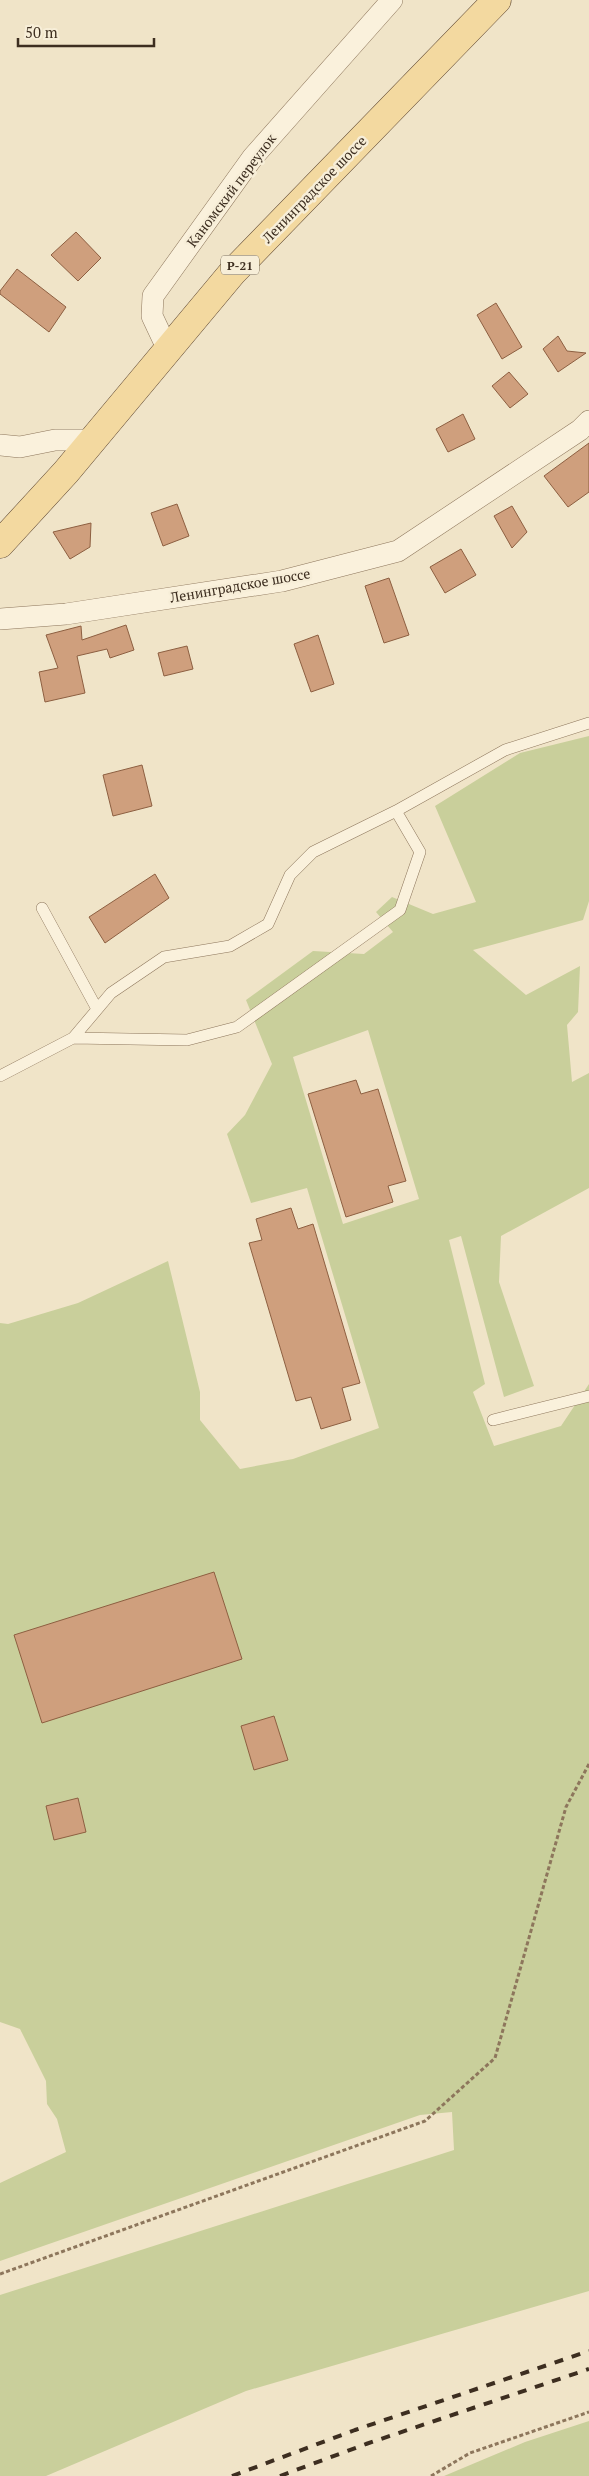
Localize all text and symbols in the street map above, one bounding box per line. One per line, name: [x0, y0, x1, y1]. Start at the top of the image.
scale bar: [18, 15, 154, 47]
text: 50 m: [25, 22, 58, 42]
street label: Каномский переулок: [182, 129, 280, 251]
street label: Ленинградское шоссе: [257, 131, 370, 247]
road number: Р-21: [221, 256, 259, 274]
street label: Ленинградское шоссе: [167, 563, 312, 607]

